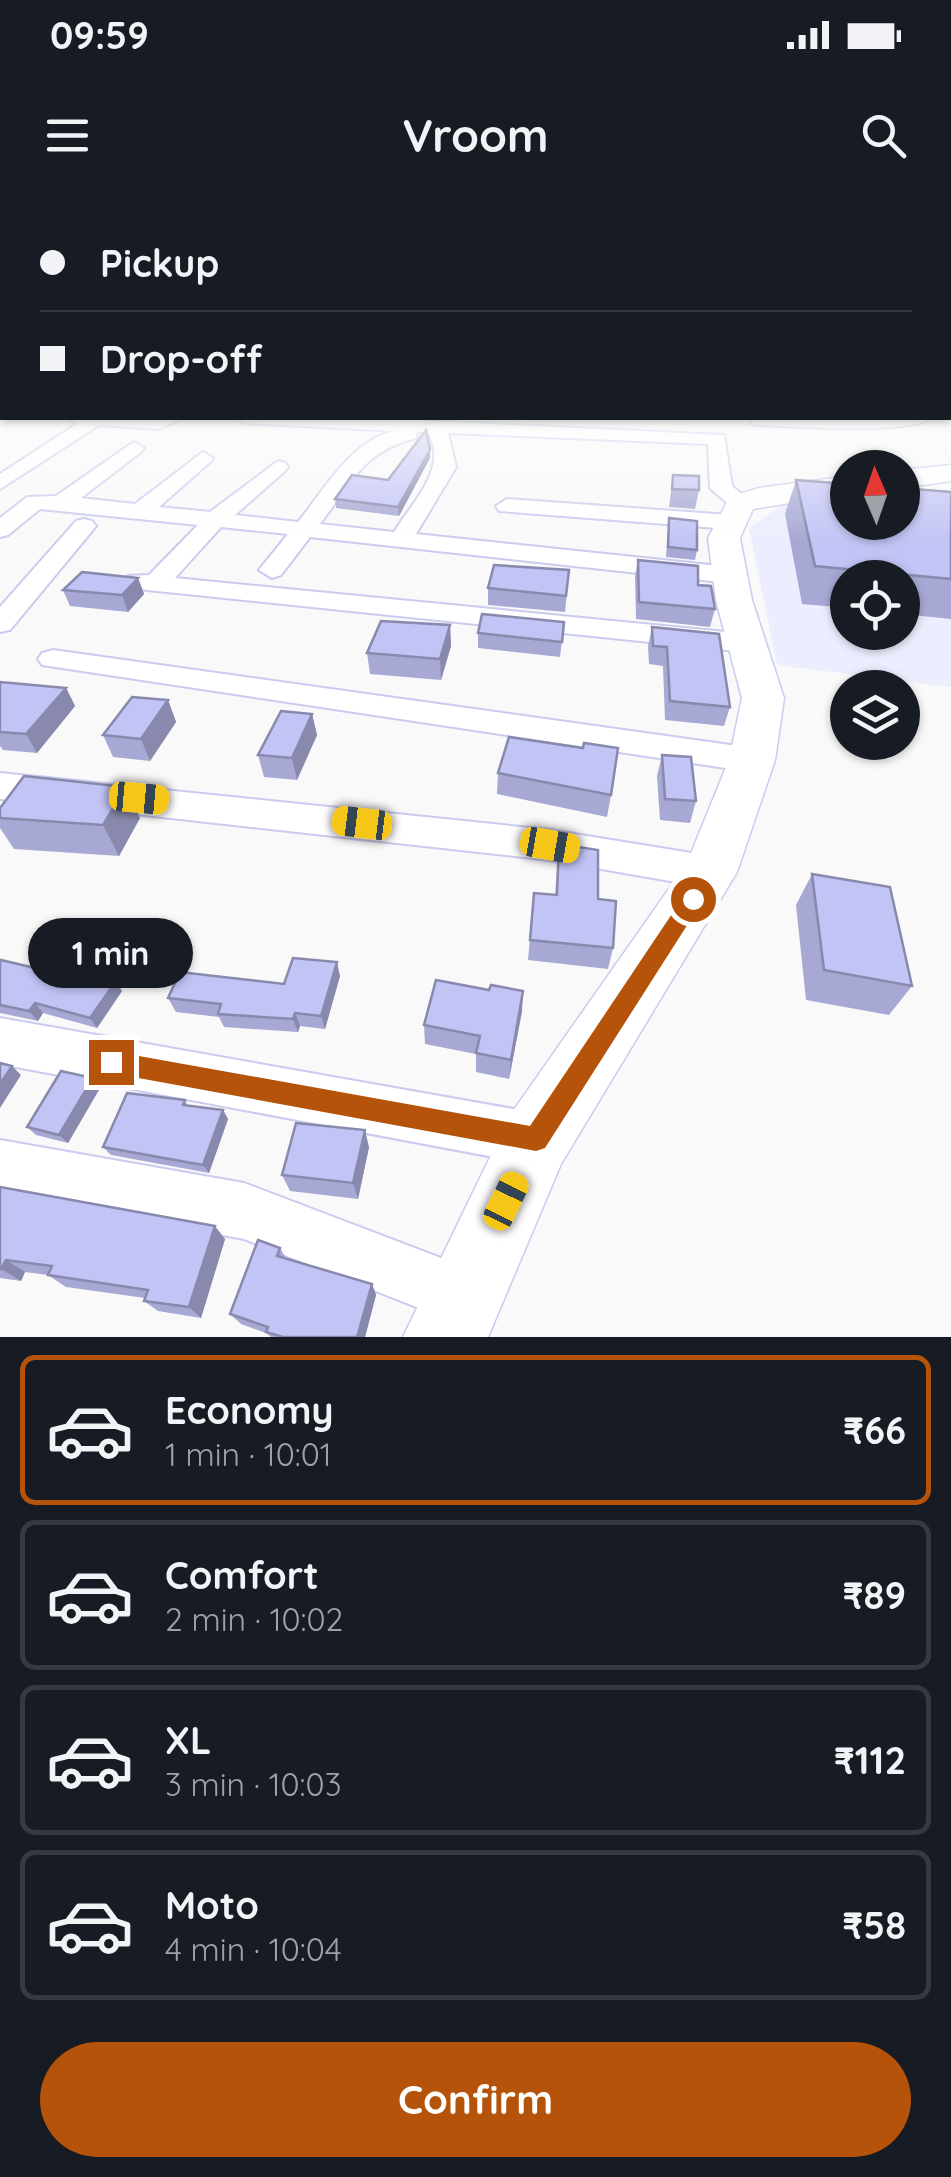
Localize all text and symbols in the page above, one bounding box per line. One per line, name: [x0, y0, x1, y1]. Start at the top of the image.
text: 09:59: [50, 11, 149, 59]
text: Vroom: [402, 107, 549, 163]
icon: menu: [40, 108, 95, 163]
icon: search: [856, 108, 911, 163]
text: Pickup: [100, 239, 219, 287]
text: Drop-off: [100, 335, 262, 383]
north arrow: [830, 450, 920, 540]
map controls: [830, 450, 920, 760]
button: locate: [830, 560, 920, 650]
button: layers: [830, 670, 920, 760]
car: [108, 780, 170, 816]
car: [330, 804, 394, 842]
car: [518, 825, 582, 865]
route start: [671, 877, 716, 922]
callout: 1 min: [28, 917, 194, 987]
text: 1 min: [72, 933, 149, 973]
route end: [89, 1040, 134, 1085]
car: [479, 1167, 533, 1235]
icon: car: [45, 1385, 135, 1475]
text: Economy: [165, 1386, 334, 1434]
text: ₹66: [843, 1406, 906, 1454]
text: 1 min · 10:01: [165, 1434, 332, 1474]
icon: car: [45, 1550, 135, 1640]
text: Comfort: [165, 1551, 319, 1599]
text: ₹89: [843, 1571, 906, 1619]
text: 2 min · 10:02: [165, 1599, 343, 1639]
icon: car: [45, 1715, 135, 1805]
text: XL: [165, 1716, 211, 1764]
text: ₹112: [834, 1736, 906, 1784]
text: 3 min · 10:03: [165, 1764, 341, 1804]
icon: car: [45, 1880, 135, 1970]
text: Moto: [165, 1881, 259, 1929]
text: ₹58: [842, 1901, 906, 1949]
text: 4 min · 10:04: [165, 1929, 342, 1969]
button: Confirm: [40, 2042, 911, 2157]

